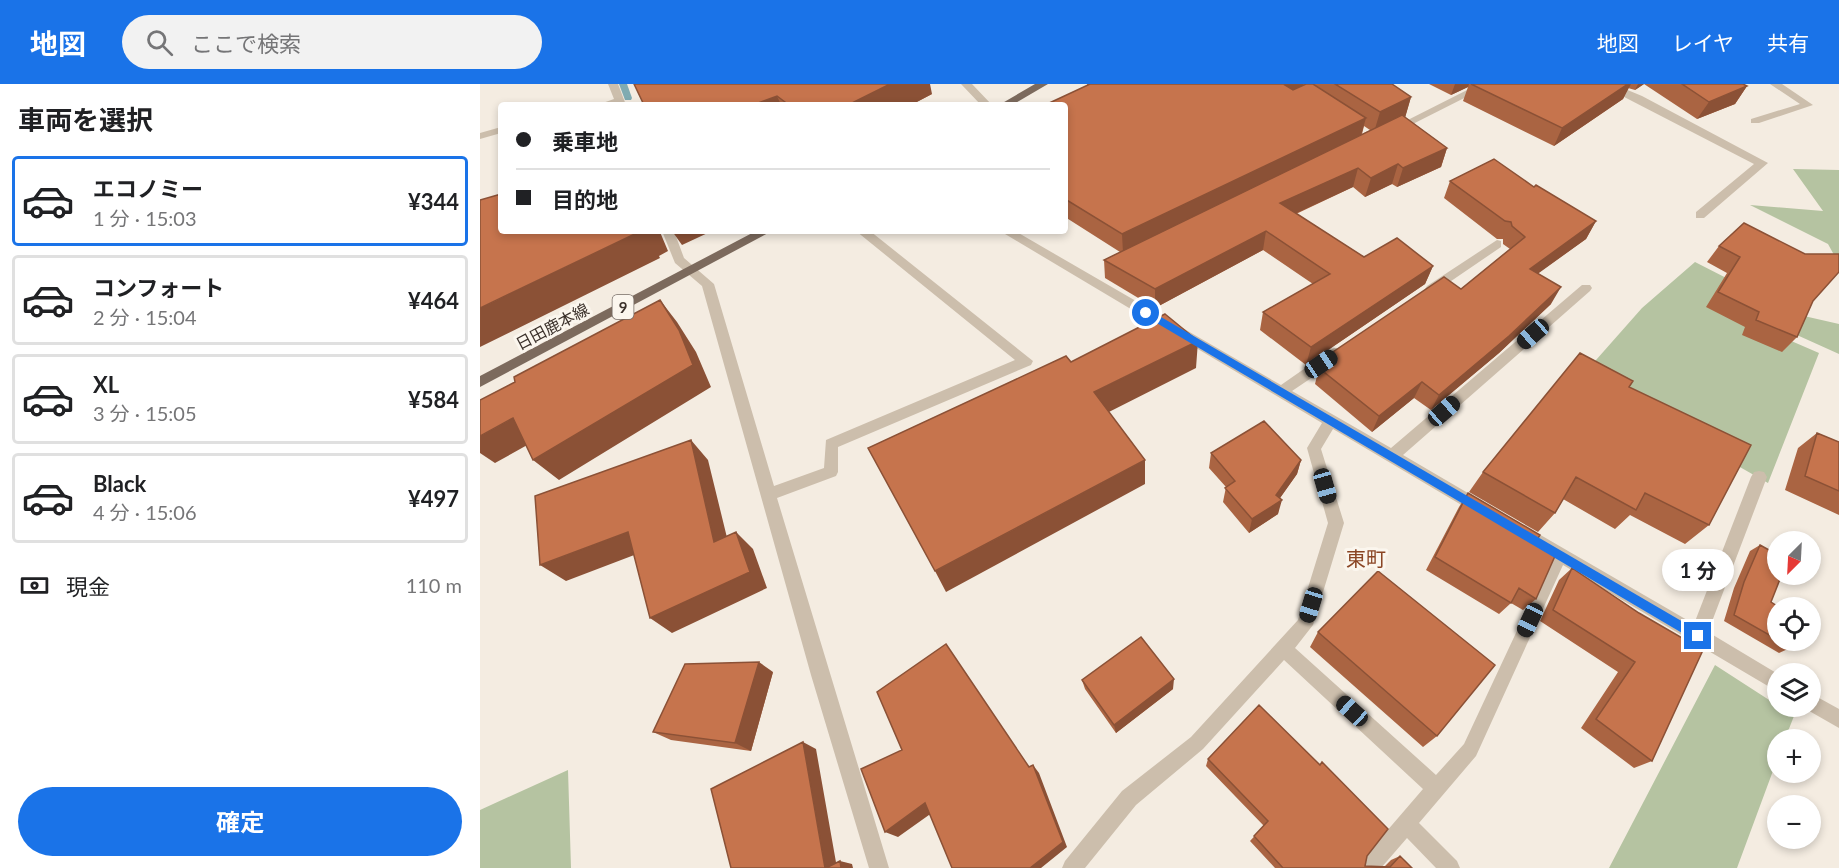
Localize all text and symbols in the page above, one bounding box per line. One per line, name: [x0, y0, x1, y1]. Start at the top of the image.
search box: [122, 15, 542, 69]
text: 地図: [30, 26, 86, 60]
icon: search: [143, 26, 176, 59]
text: ここで検索: [191, 30, 301, 57]
text: 地図: [1597, 30, 1639, 55]
text: レイヤ: [1672, 30, 1734, 55]
text: 共有: [1767, 30, 1809, 55]
text: 車両を選択: [18, 103, 153, 136]
text: 乗車地: [552, 128, 618, 155]
icon: car: [21, 174, 75, 228]
text: エコノミー: [93, 175, 203, 202]
text: 目的地: [552, 186, 618, 213]
text: ¥344: [408, 188, 459, 215]
text: 1 分 · 15:03: [93, 206, 197, 230]
icon: car: [21, 273, 75, 327]
text: コンフォート: [93, 274, 224, 301]
text: ¥464: [408, 287, 459, 314]
road number: 9: [612, 295, 634, 319]
street label: 日田鹿本線: [512, 299, 592, 353]
route start: [1132, 299, 1159, 326]
text: 2 分 · 15:04: [93, 305, 197, 329]
car: [1514, 315, 1552, 353]
car: [1301, 346, 1341, 382]
text: XL: [93, 371, 119, 398]
icon: car: [21, 372, 75, 426]
text: ¥584: [408, 386, 459, 413]
car: [1425, 392, 1463, 430]
text: 3 分 · 15:05: [93, 401, 197, 425]
car: [1311, 466, 1339, 506]
text: Black: [93, 470, 146, 497]
icon: car: [21, 471, 75, 525]
text: ¥497: [408, 485, 459, 512]
text: 4 分 · 15:06: [93, 500, 197, 524]
north arrow: [1767, 531, 1821, 585]
map controls: [1767, 531, 1821, 849]
district label: 東町: [1346, 546, 1386, 570]
callout: 1 分: [1662, 549, 1734, 591]
text: 1 分: [1680, 558, 1716, 582]
icon: cash: [18, 569, 51, 602]
text: 現金: [66, 573, 110, 600]
text: 110 m: [406, 573, 462, 597]
car: [1297, 585, 1325, 625]
button: locate: [1767, 597, 1821, 651]
car: [1514, 600, 1546, 640]
route end: [1684, 622, 1711, 649]
button: layers: [1767, 663, 1821, 717]
car: [1333, 692, 1371, 730]
button: +: [1767, 729, 1821, 783]
button: 確定: [18, 787, 462, 856]
button: −: [1767, 795, 1821, 849]

